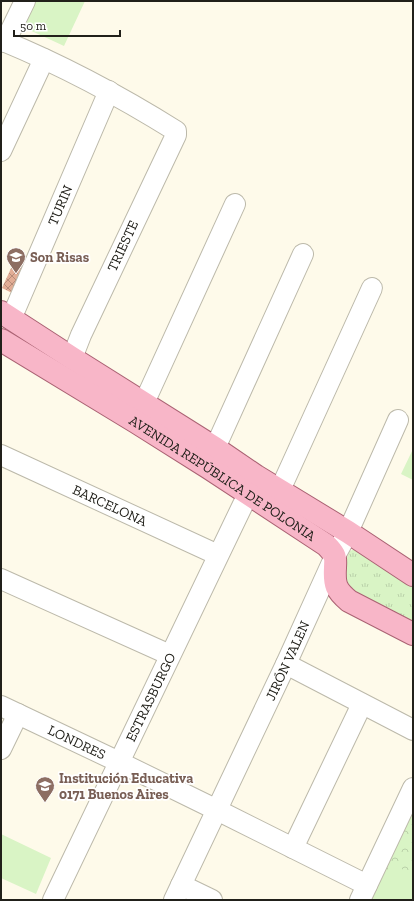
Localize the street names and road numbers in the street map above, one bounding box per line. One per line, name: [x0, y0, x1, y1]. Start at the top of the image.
street label: TURIN: [44, 182, 76, 228]
street label: TRIESTE: [104, 218, 142, 274]
street label: AVENIDA REPÚBLICA DE POLONIA: [126, 411, 320, 545]
street label: BARCELONA: [70, 481, 151, 530]
street label: JIRÓN VALEN: [262, 618, 313, 703]
street label: ESTRASBURGO: [122, 650, 179, 744]
street label: LONDRES: [45, 721, 109, 763]

